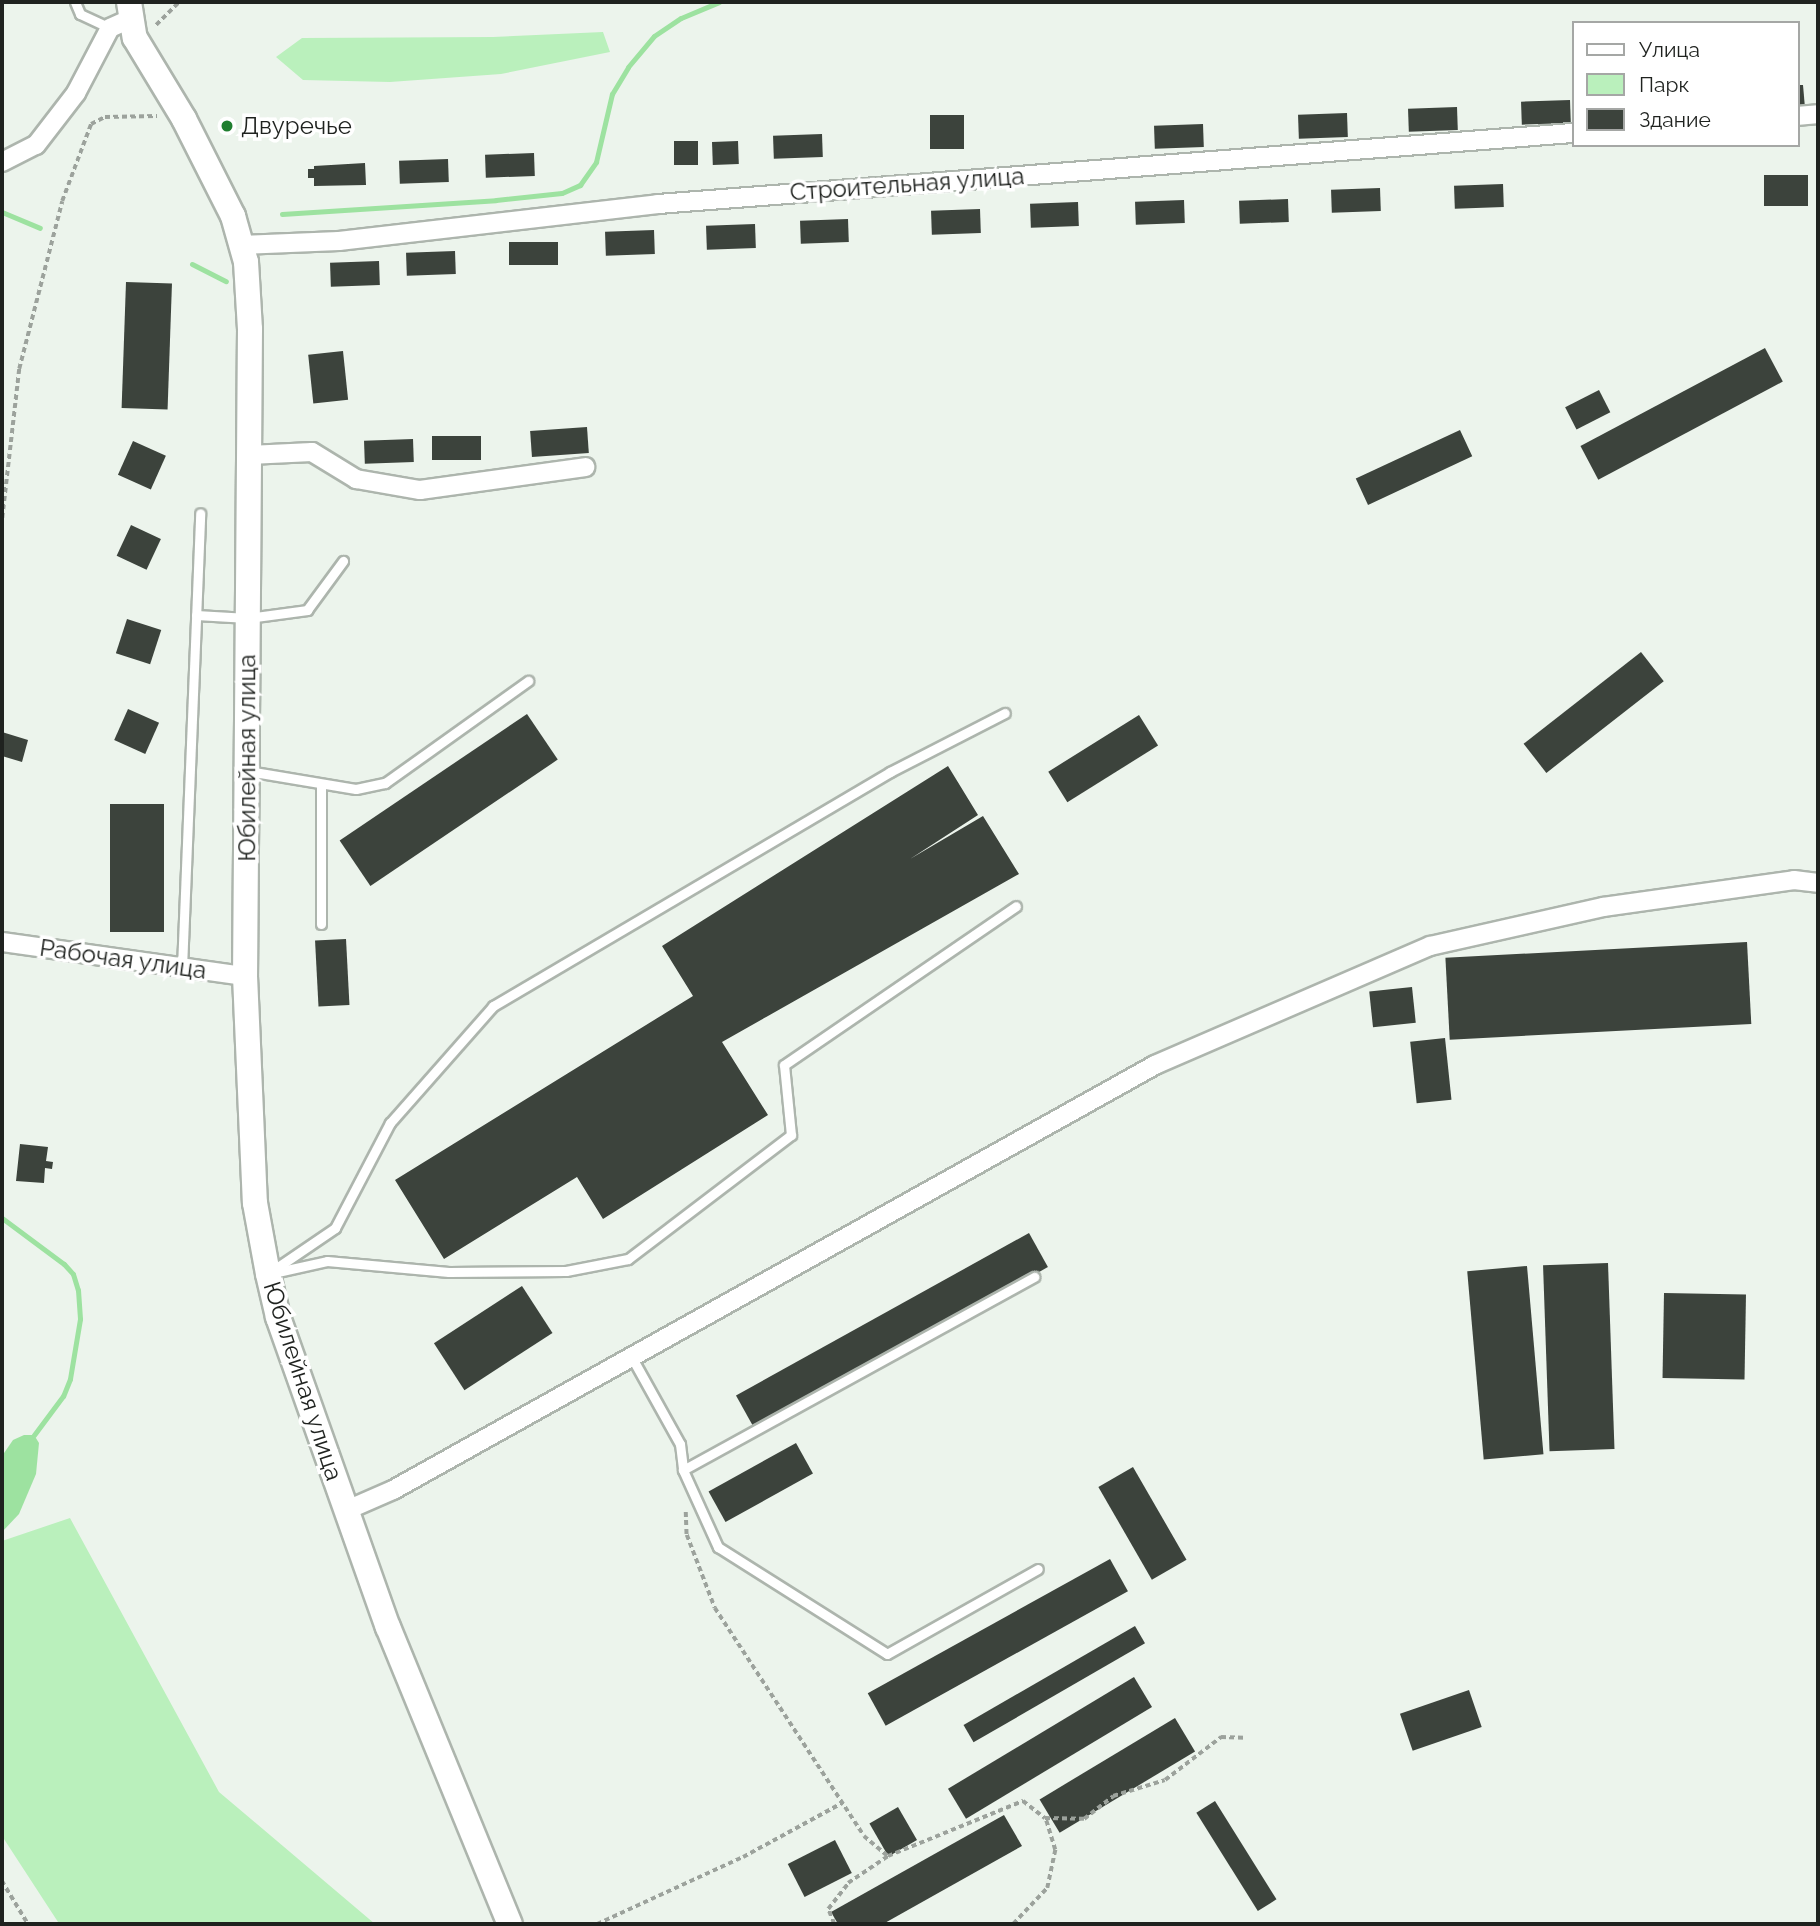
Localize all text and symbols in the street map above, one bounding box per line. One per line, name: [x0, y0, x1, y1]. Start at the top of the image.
legend: [1572, 21, 1799, 147]
text: Улица: [1639, 37, 1700, 62]
text: Парк: [1639, 72, 1689, 97]
text: Здание: [1639, 107, 1711, 132]
place label: Двуречье: [241, 112, 352, 140]
marker: Двуречье: [219, 118, 235, 134]
street label: Строительная улица: [788, 161, 1026, 207]
street label: Юбилейная улица: [233, 654, 261, 862]
street label: Рабочая улица: [37, 933, 209, 985]
street label: Юбилейная улица: [257, 1278, 349, 1484]

